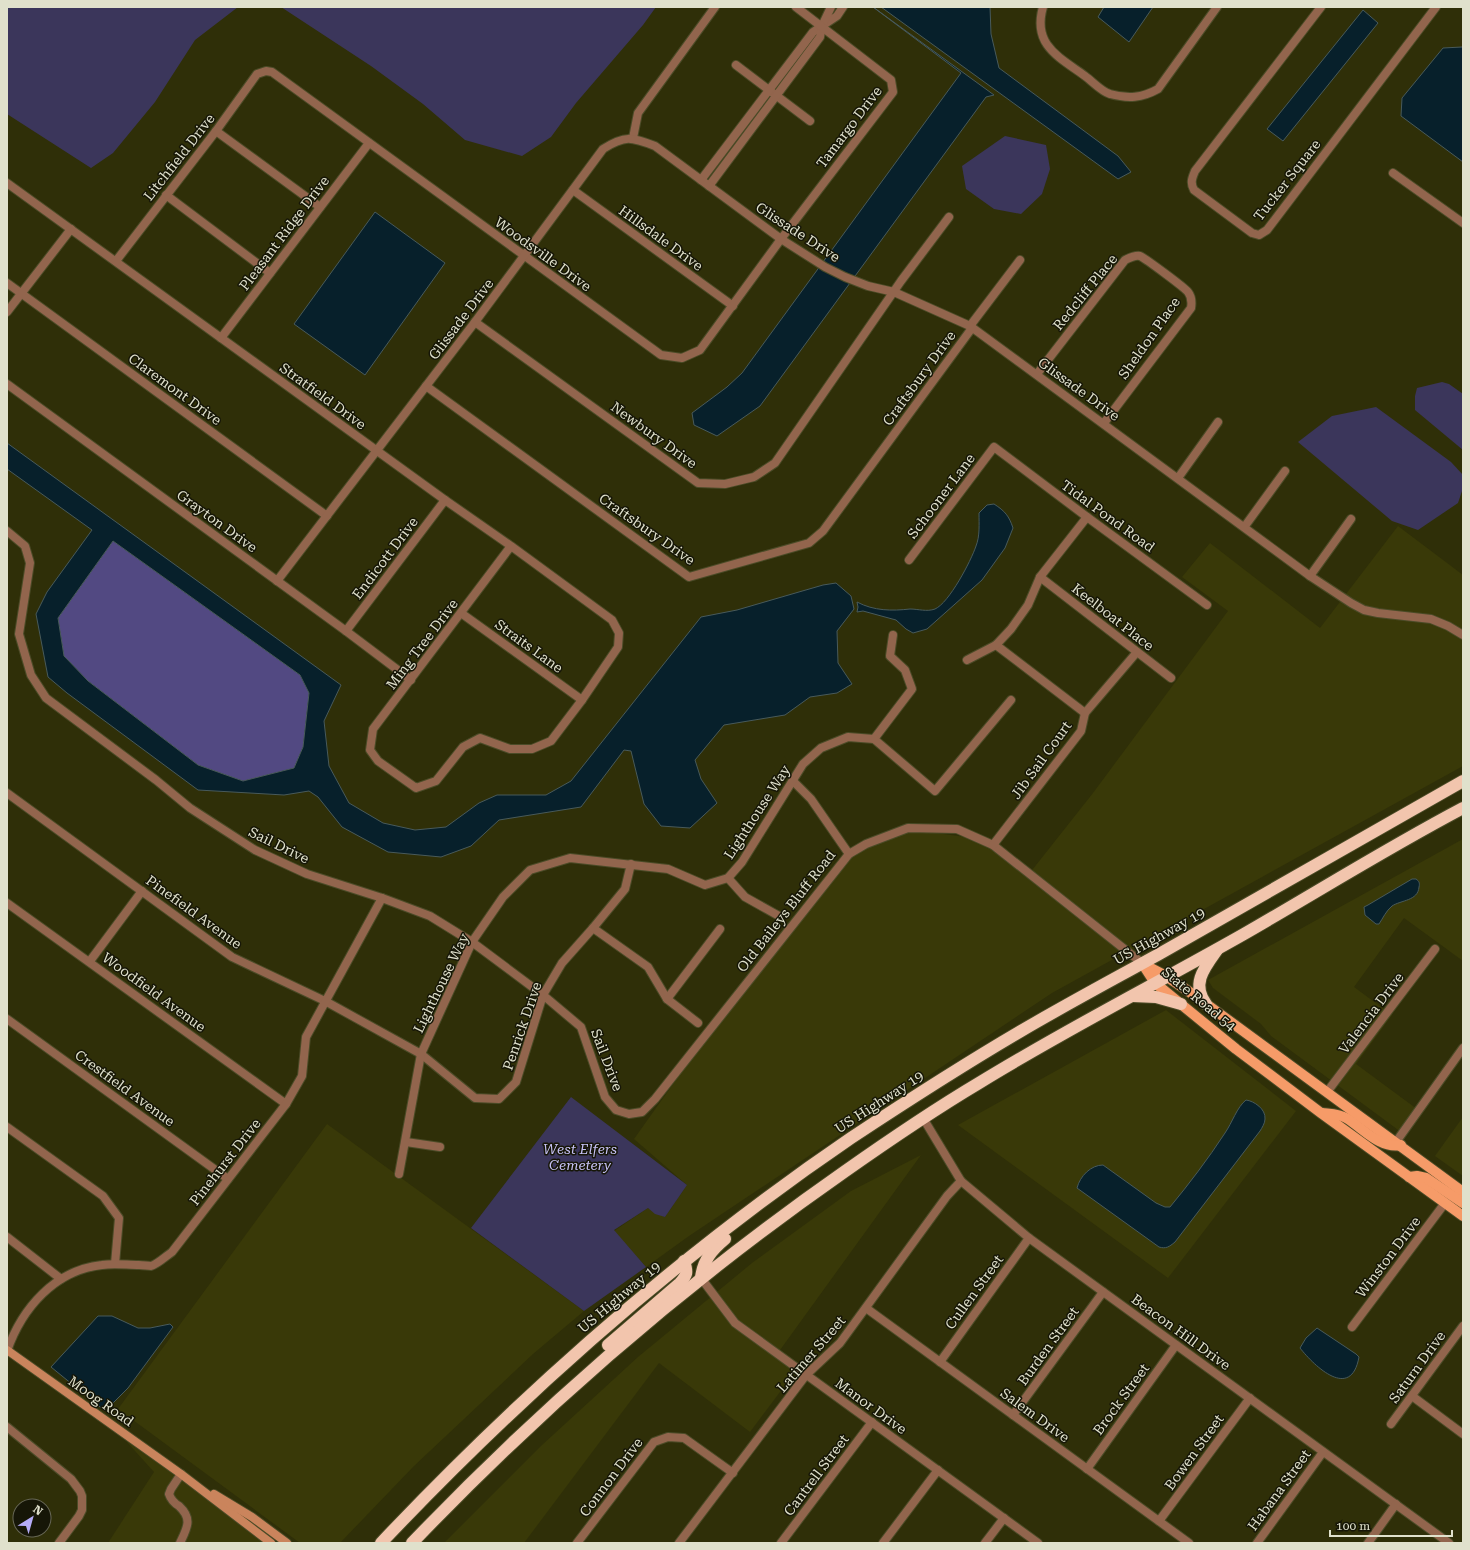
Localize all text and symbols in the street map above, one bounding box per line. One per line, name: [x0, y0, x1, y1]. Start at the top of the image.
street label: Tamargo Drive: [813, 83, 885, 171]
street label: Litchfield Drive: [140, 110, 218, 203]
street label: Tucker Square: [1250, 136, 1324, 224]
street label: Pleasant Ridge Drive: [236, 172, 332, 293]
street label: Glissade Drive: [753, 199, 843, 265]
street label: Hillsdale Drive: [616, 202, 706, 274]
street label: Woodsville Drive: [492, 214, 595, 295]
street label: Redcliff Place: [1050, 251, 1121, 333]
street label: Glissade Drive: [425, 275, 497, 363]
street label: Sheldon Place: [1115, 294, 1183, 382]
street label: Craftsbury Drive: [879, 327, 959, 428]
street label: Claremont Drive: [125, 350, 225, 428]
street label: Glissade Drive: [1035, 354, 1123, 424]
street label: Stratfield Drive: [277, 359, 369, 433]
street label: Newbury Drive: [608, 398, 700, 472]
street label: Schooner Lane: [904, 450, 978, 542]
street label: Tidal Pond Road: [1058, 477, 1158, 555]
street label: Grayton Drive: [174, 487, 261, 556]
street label: Craftsbury Drive: [596, 490, 698, 568]
street label: Endicott Drive: [349, 514, 421, 602]
street label: Keelboat Place: [1069, 580, 1157, 654]
street label: Ming Tree Drive: [383, 596, 461, 692]
street label: Straits Lane: [492, 616, 566, 676]
street label: Jib Sail Court: [1007, 718, 1075, 802]
street label: Lighthouse Way: [721, 761, 794, 862]
street label: Sail Drive: [246, 824, 312, 867]
street label: Old Baileys Bluff Road: [734, 847, 838, 975]
street label: Pinefield Avenue: [143, 872, 245, 952]
street label: US Highway 19: [1110, 904, 1208, 968]
street label: Lighthouse Way: [410, 930, 472, 1035]
street label: Woodfield Avenue: [99, 949, 209, 1035]
street label: State Road 54: [1159, 964, 1239, 1035]
street label: Valencia Drive: [1335, 969, 1407, 1057]
street label: Penrick Drive: [499, 979, 545, 1072]
street label: Sail Drive: [588, 1027, 626, 1094]
street label: Crestfield Avenue: [72, 1046, 178, 1130]
street label: US Highway 19: [832, 1067, 926, 1137]
street label: Pinehurst Drive: [186, 1115, 264, 1208]
park label: West Elfers Cemetery: [543, 1141, 617, 1173]
street label: Winston Drive: [1352, 1213, 1424, 1301]
street label: Cullen Street: [942, 1252, 1006, 1332]
street label: US Highway 19: [575, 1258, 663, 1336]
street label: Beacon Hill Drive: [1128, 1291, 1234, 1373]
street label: Burden Street: [1014, 1304, 1082, 1388]
street label: Latimer Street: [774, 1313, 848, 1395]
street label: Saturn Drive: [1386, 1328, 1449, 1406]
street label: Brock Street: [1090, 1360, 1152, 1438]
street label: Moog Road: [65, 1373, 137, 1429]
street label: Manor Drive: [832, 1375, 910, 1437]
street label: Salem Drive: [997, 1385, 1073, 1446]
street label: Bowen Street: [1161, 1411, 1227, 1493]
street label: Cantrell Street: [780, 1431, 852, 1519]
street label: Connon Drive: [576, 1434, 646, 1520]
street label: Habana Street: [1244, 1447, 1314, 1533]
north arrow: [12, 1498, 52, 1538]
text: N: [30, 1503, 45, 1518]
scale bar: [1330, 1512, 1452, 1538]
text: 100 m: [1336, 1519, 1370, 1533]

